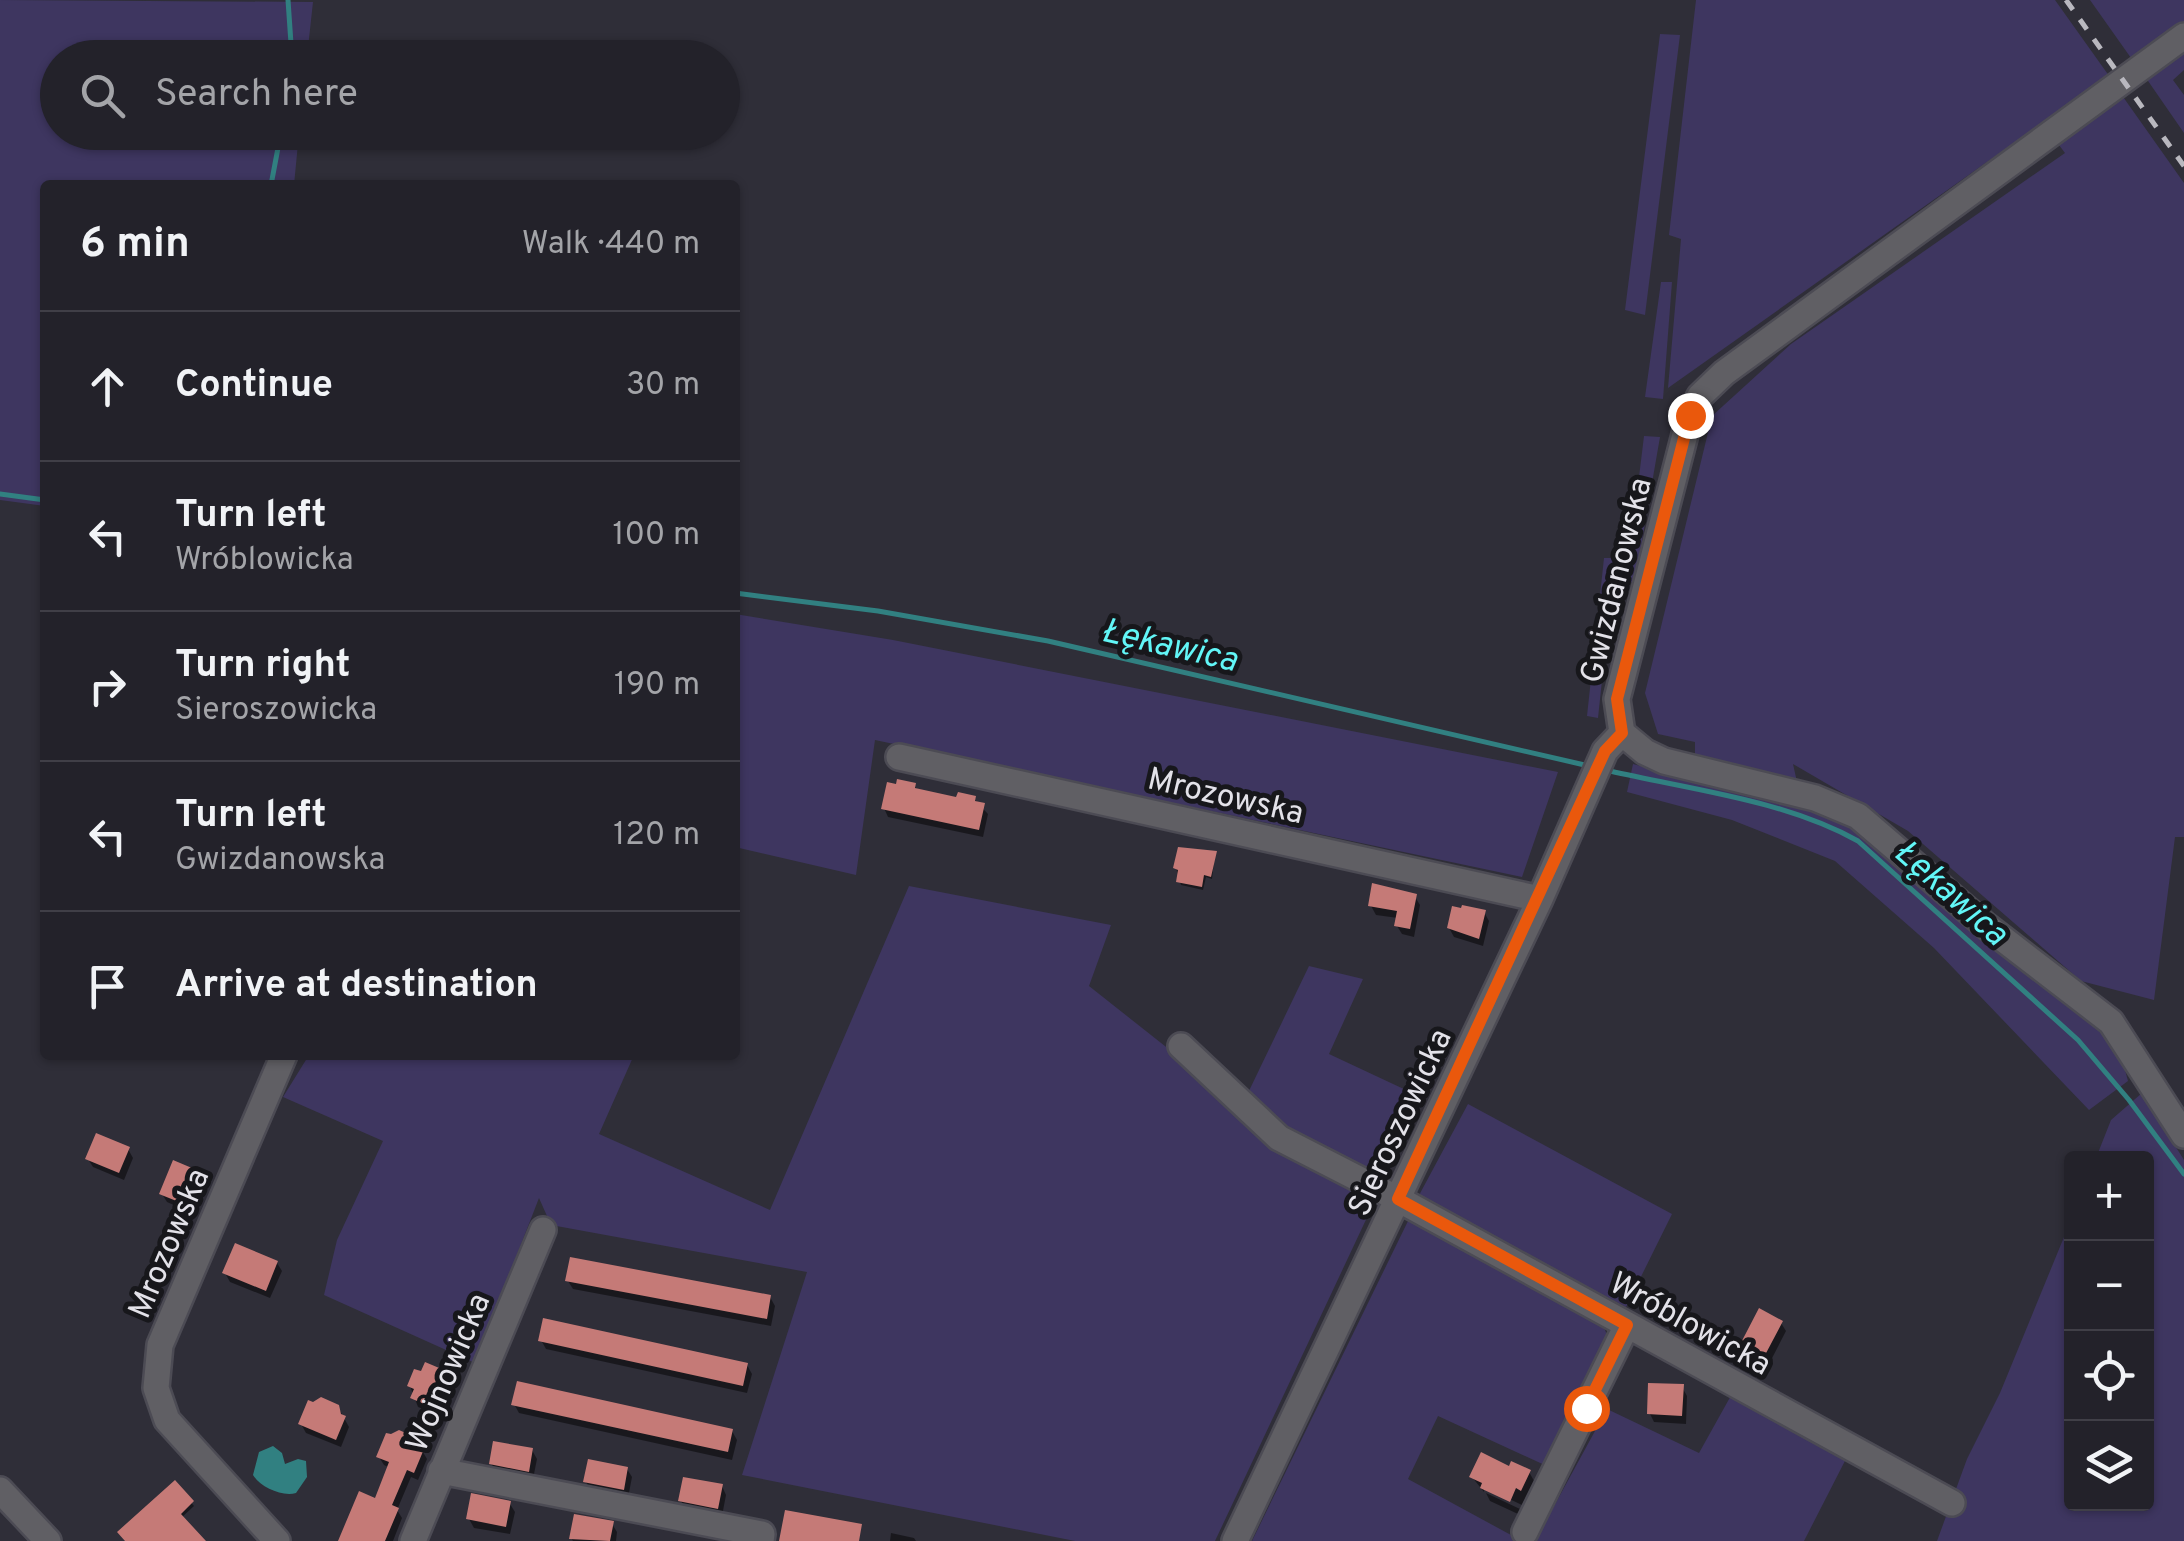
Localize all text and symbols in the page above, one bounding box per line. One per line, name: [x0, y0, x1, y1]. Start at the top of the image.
search box: [40, 40, 740, 150]
icon: search: [75, 68, 130, 123]
text: Search here: [155, 71, 358, 120]
text: 6 min: [80, 219, 190, 272]
text: Walk · 440 m: [522, 225, 700, 265]
icon: ahead: [80, 359, 135, 414]
text: Continue: [175, 362, 333, 411]
text: 30 m: [626, 366, 700, 406]
route end: [1668, 393, 1714, 439]
street label: Gwizdanowska: [1573, 474, 1663, 688]
text: Turn left: [175, 492, 327, 541]
icon: left: [80, 509, 135, 564]
text: 100 m: [613, 516, 700, 556]
text: Wróblowicka: [175, 541, 354, 581]
water label: Łękawica: [1097, 610, 1242, 684]
text: Turn right: [175, 642, 350, 691]
icon: right: [80, 659, 135, 714]
text: 190 m: [614, 666, 700, 706]
text: Sieroszowicka: [175, 691, 377, 731]
street label: Mrozowska: [1143, 761, 1307, 835]
text: Turn left: [175, 792, 327, 841]
icon: left: [80, 809, 135, 864]
text: 120 m: [613, 816, 700, 856]
water label: Łękawica: [1884, 832, 2016, 957]
text: Gwizdanowska: [175, 841, 385, 881]
icon: arrive: [80, 959, 135, 1014]
text: Arrive at destination: [175, 962, 538, 1011]
street label: Sieroszowicka: [1341, 1023, 1463, 1223]
map controls: [2064, 1151, 2154, 1511]
button: +: [2064, 1151, 2154, 1241]
street label: Mrozowska: [121, 1163, 220, 1325]
button: −: [2064, 1241, 2154, 1331]
street label: Wróblowicka: [1602, 1265, 1777, 1386]
street label: Wojnowicka: [398, 1288, 501, 1458]
button: locate: [2064, 1331, 2154, 1421]
route start: [1564, 1386, 1610, 1432]
button: layers: [2064, 1421, 2154, 1511]

